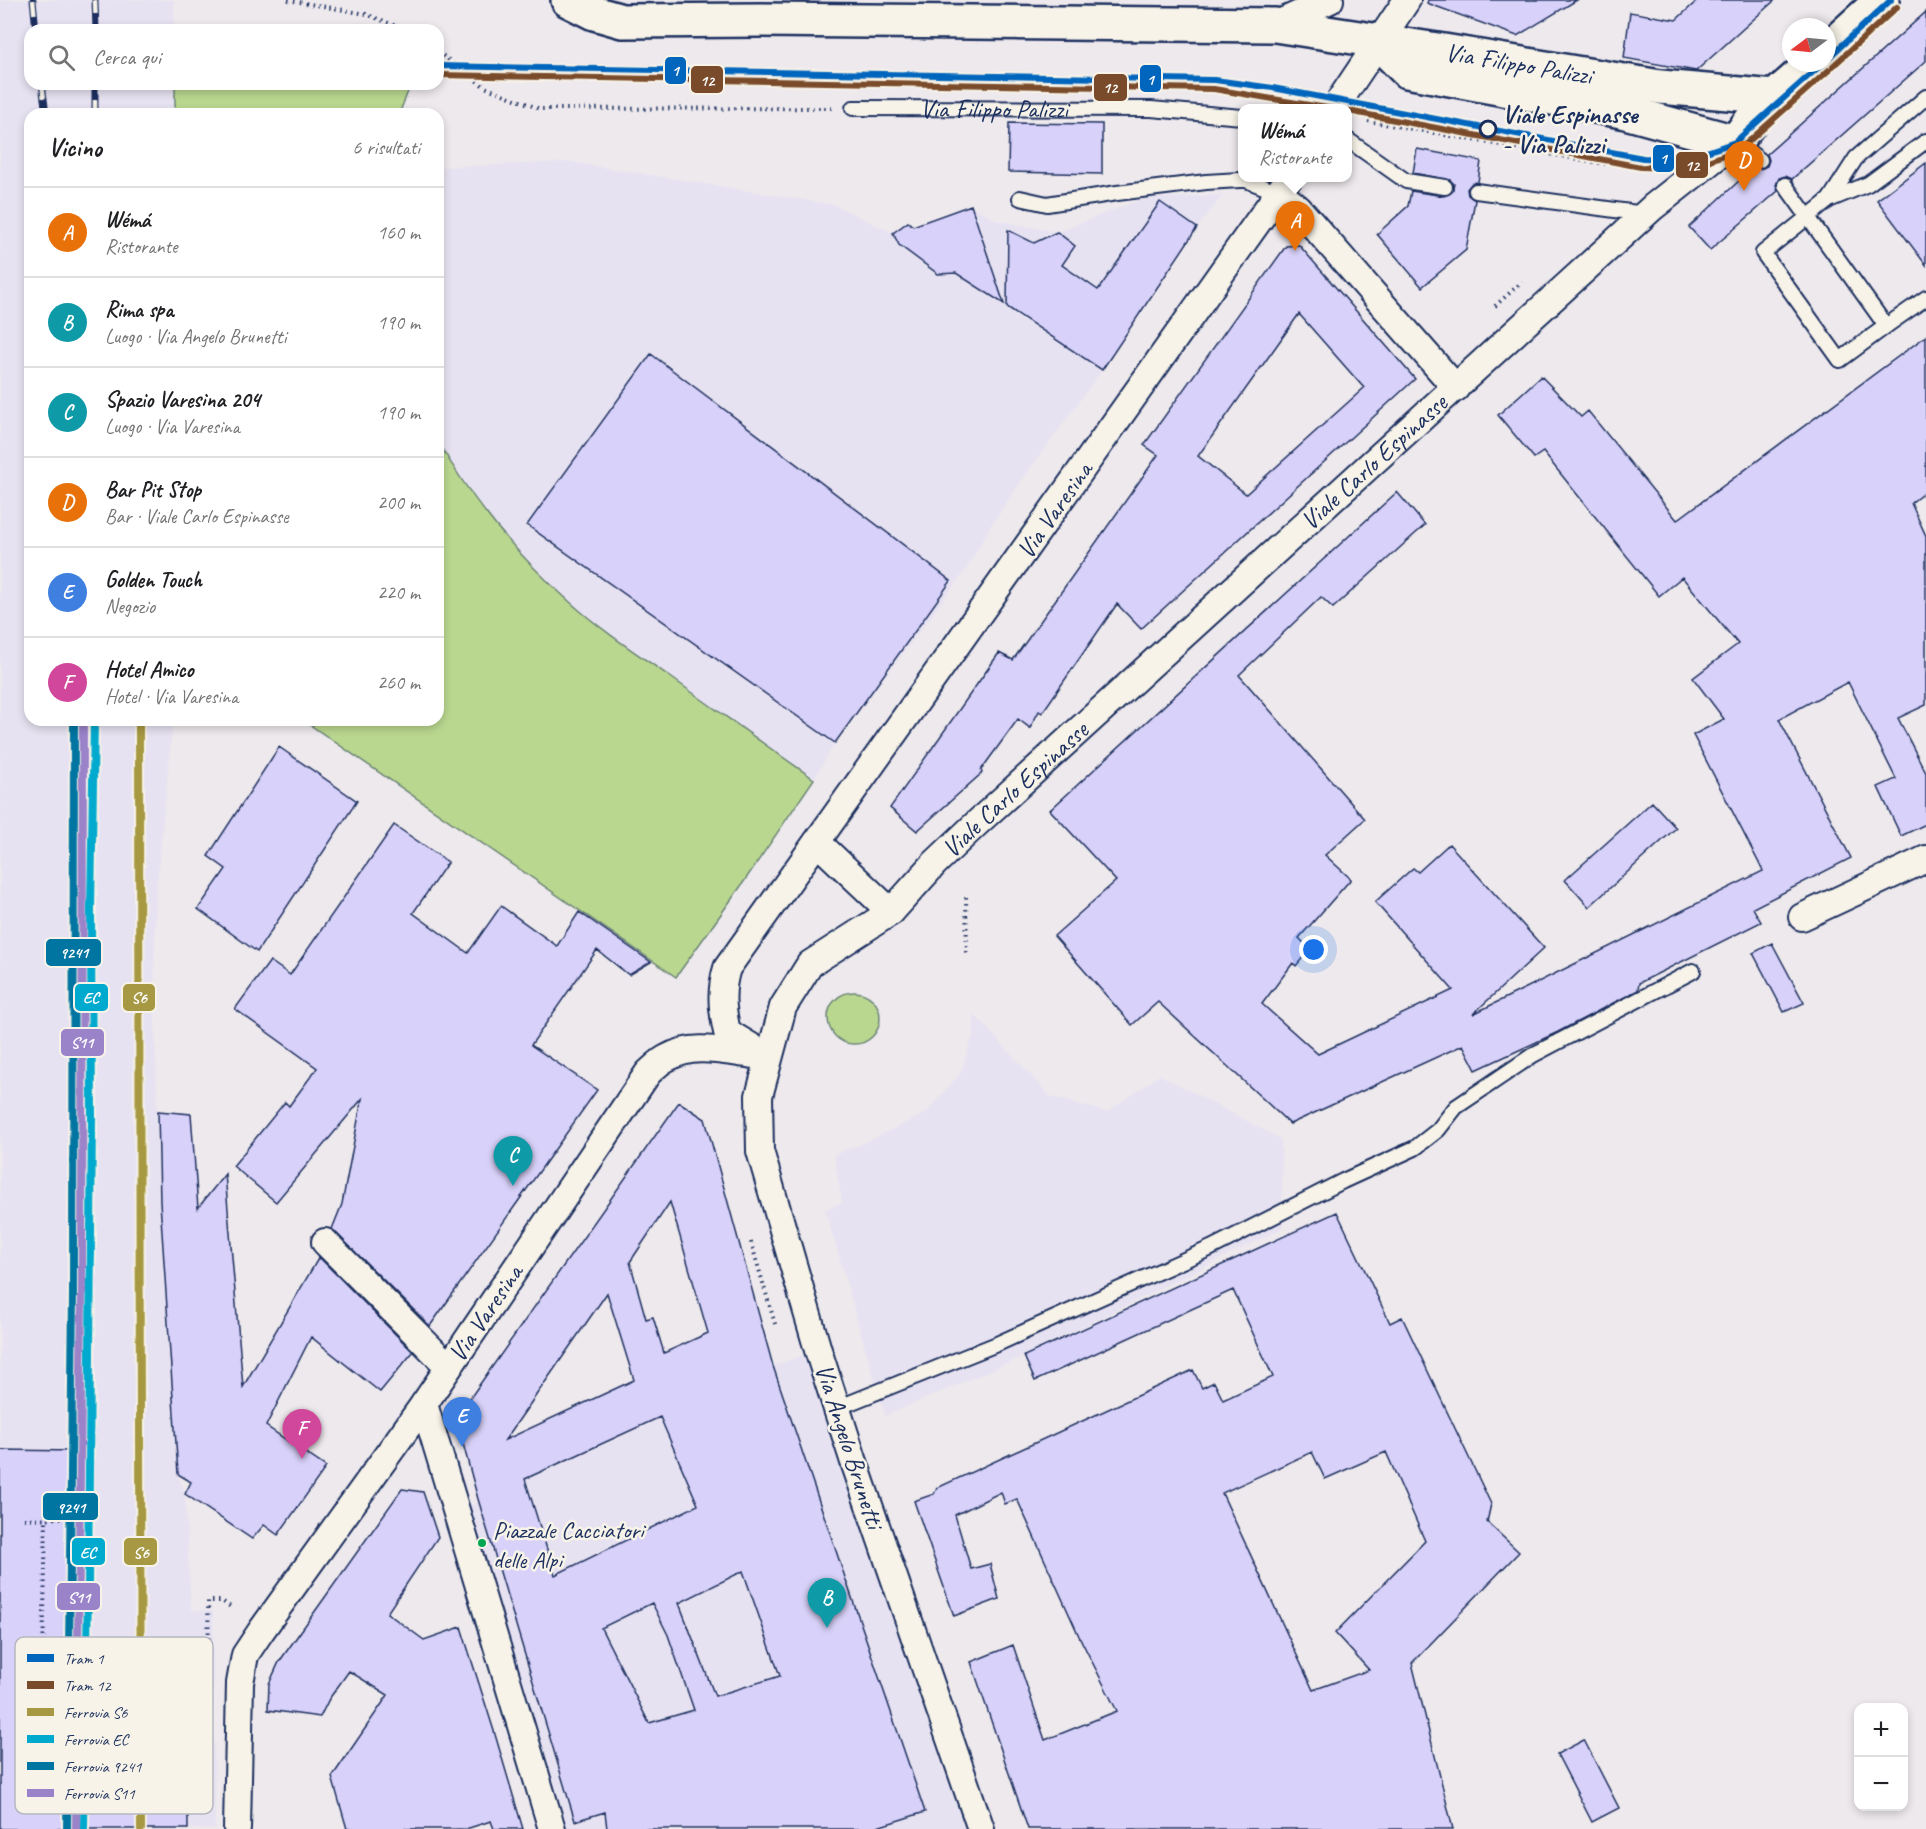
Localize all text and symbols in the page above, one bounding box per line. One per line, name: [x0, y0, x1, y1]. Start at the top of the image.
north arrow: [1782, 18, 1836, 72]
search box: [24, 24, 444, 90]
street label: Via Filippo Palizzi: [1443, 36, 1597, 93]
icon: search: [45, 41, 78, 74]
text: Cerca qui: [93, 43, 161, 71]
line badge: 1: [664, 56, 687, 85]
text: 1: [671, 61, 680, 81]
line badge: 1: [1139, 64, 1162, 93]
line badge: 12: [690, 65, 724, 94]
text: 1: [1146, 70, 1155, 90]
text: 12: [700, 71, 716, 91]
line badge: 12: [1093, 73, 1128, 102]
text: 12: [1103, 78, 1119, 98]
street label: Via Filippo Palizzi: [920, 92, 1071, 126]
place label: Viale Espinasse - Via Palizzi: [1502, 98, 1640, 161]
popup: [1238, 104, 1352, 182]
text: Wémá: [1259, 117, 1304, 145]
marker: Viale Espinasse - Via Palizzi: [1479, 120, 1497, 138]
text: Vicino: [48, 131, 102, 164]
text: 6 risultati: [352, 135, 420, 160]
pin: D: [1724, 142, 1764, 191]
line badge: 1: [1652, 144, 1675, 173]
text: Ristorante: [1259, 145, 1331, 170]
text: 1: [1659, 149, 1668, 169]
line badge: 12: [1675, 151, 1709, 179]
text: 12: [1685, 156, 1701, 176]
pin: A: [1276, 202, 1314, 251]
text: Wémá: [105, 206, 150, 234]
text: A: [62, 220, 73, 245]
text: 160 m: [377, 220, 420, 245]
text: Ristorante: [105, 234, 178, 259]
text: Rima spa: [105, 296, 173, 324]
text: B: [62, 310, 73, 335]
text: 190 m: [377, 310, 420, 335]
text: Luogo · Via Angelo Brunetti: [105, 324, 286, 349]
text: Spazio Varesina 204: [105, 386, 260, 414]
street label: Viale Carlo Espinasse: [1294, 386, 1455, 537]
text: C: [63, 400, 72, 425]
text: 190 m: [377, 400, 420, 425]
text: Luogo · Via Varesina: [105, 414, 240, 439]
street label: Via Varesina: [1009, 454, 1101, 565]
text: Bar Pit Stop: [105, 476, 201, 504]
text: D: [62, 490, 73, 515]
text: 200 m: [377, 490, 420, 515]
text: Bar · Viale Carlo Espinasse: [105, 504, 288, 529]
text: Golden Touch: [105, 566, 202, 594]
text: E: [62, 580, 73, 605]
text: 220 m: [377, 580, 420, 605]
text: Negozio: [105, 594, 155, 619]
text: Hotel Amico: [105, 656, 194, 684]
text: F: [63, 670, 72, 695]
text: 260 m: [377, 670, 420, 695]
text: Hotel · Via Varesina: [105, 684, 238, 709]
street label: Viale Carlo Espinasse: [935, 713, 1096, 865]
your location: [1299, 935, 1328, 964]
line badge: 9241: [45, 938, 102, 967]
text: 9241: [60, 943, 90, 963]
line badge: EC: [74, 983, 109, 1012]
line badge: S6: [122, 983, 156, 1012]
text: EC: [83, 988, 101, 1008]
text: S6: [131, 988, 148, 1008]
line badge: S11: [60, 1028, 105, 1057]
text: S11: [71, 1033, 95, 1053]
pin: C: [494, 1136, 532, 1186]
street label: Via Varesina: [441, 1256, 531, 1368]
street label: Via Angelo Brunetti: [807, 1360, 893, 1536]
pin: E: [442, 1398, 482, 1447]
pin: F: [282, 1410, 322, 1459]
line badge: 9241: [42, 1492, 99, 1521]
text: 9241: [57, 1498, 87, 1518]
place label: Piazzale Cacciatori delle Alpi: [493, 1515, 647, 1575]
line badge: EC: [71, 1537, 106, 1566]
line badge: S6: [123, 1537, 158, 1566]
marker: Piazzale Cacciatori delle Alpi: [476, 1537, 488, 1549]
text: EC: [80, 1543, 98, 1563]
text: S6: [133, 1543, 150, 1563]
pin: B: [808, 1578, 846, 1628]
line badge: S11: [56, 1582, 101, 1611]
text: S11: [68, 1588, 92, 1608]
legend: [15, 1637, 213, 1814]
text: Tram 1: [64, 1649, 104, 1669]
text: Tram 12: [64, 1676, 113, 1696]
text: Ferrovia S6: [64, 1703, 128, 1723]
map controls: [1854, 1703, 1908, 1811]
button: +: [1854, 1703, 1908, 1757]
text: Ferrovia EC: [64, 1730, 130, 1750]
text: Ferrovia 9241: [64, 1757, 142, 1777]
button: −: [1854, 1757, 1908, 1811]
text: Ferrovia S11: [64, 1784, 136, 1804]

